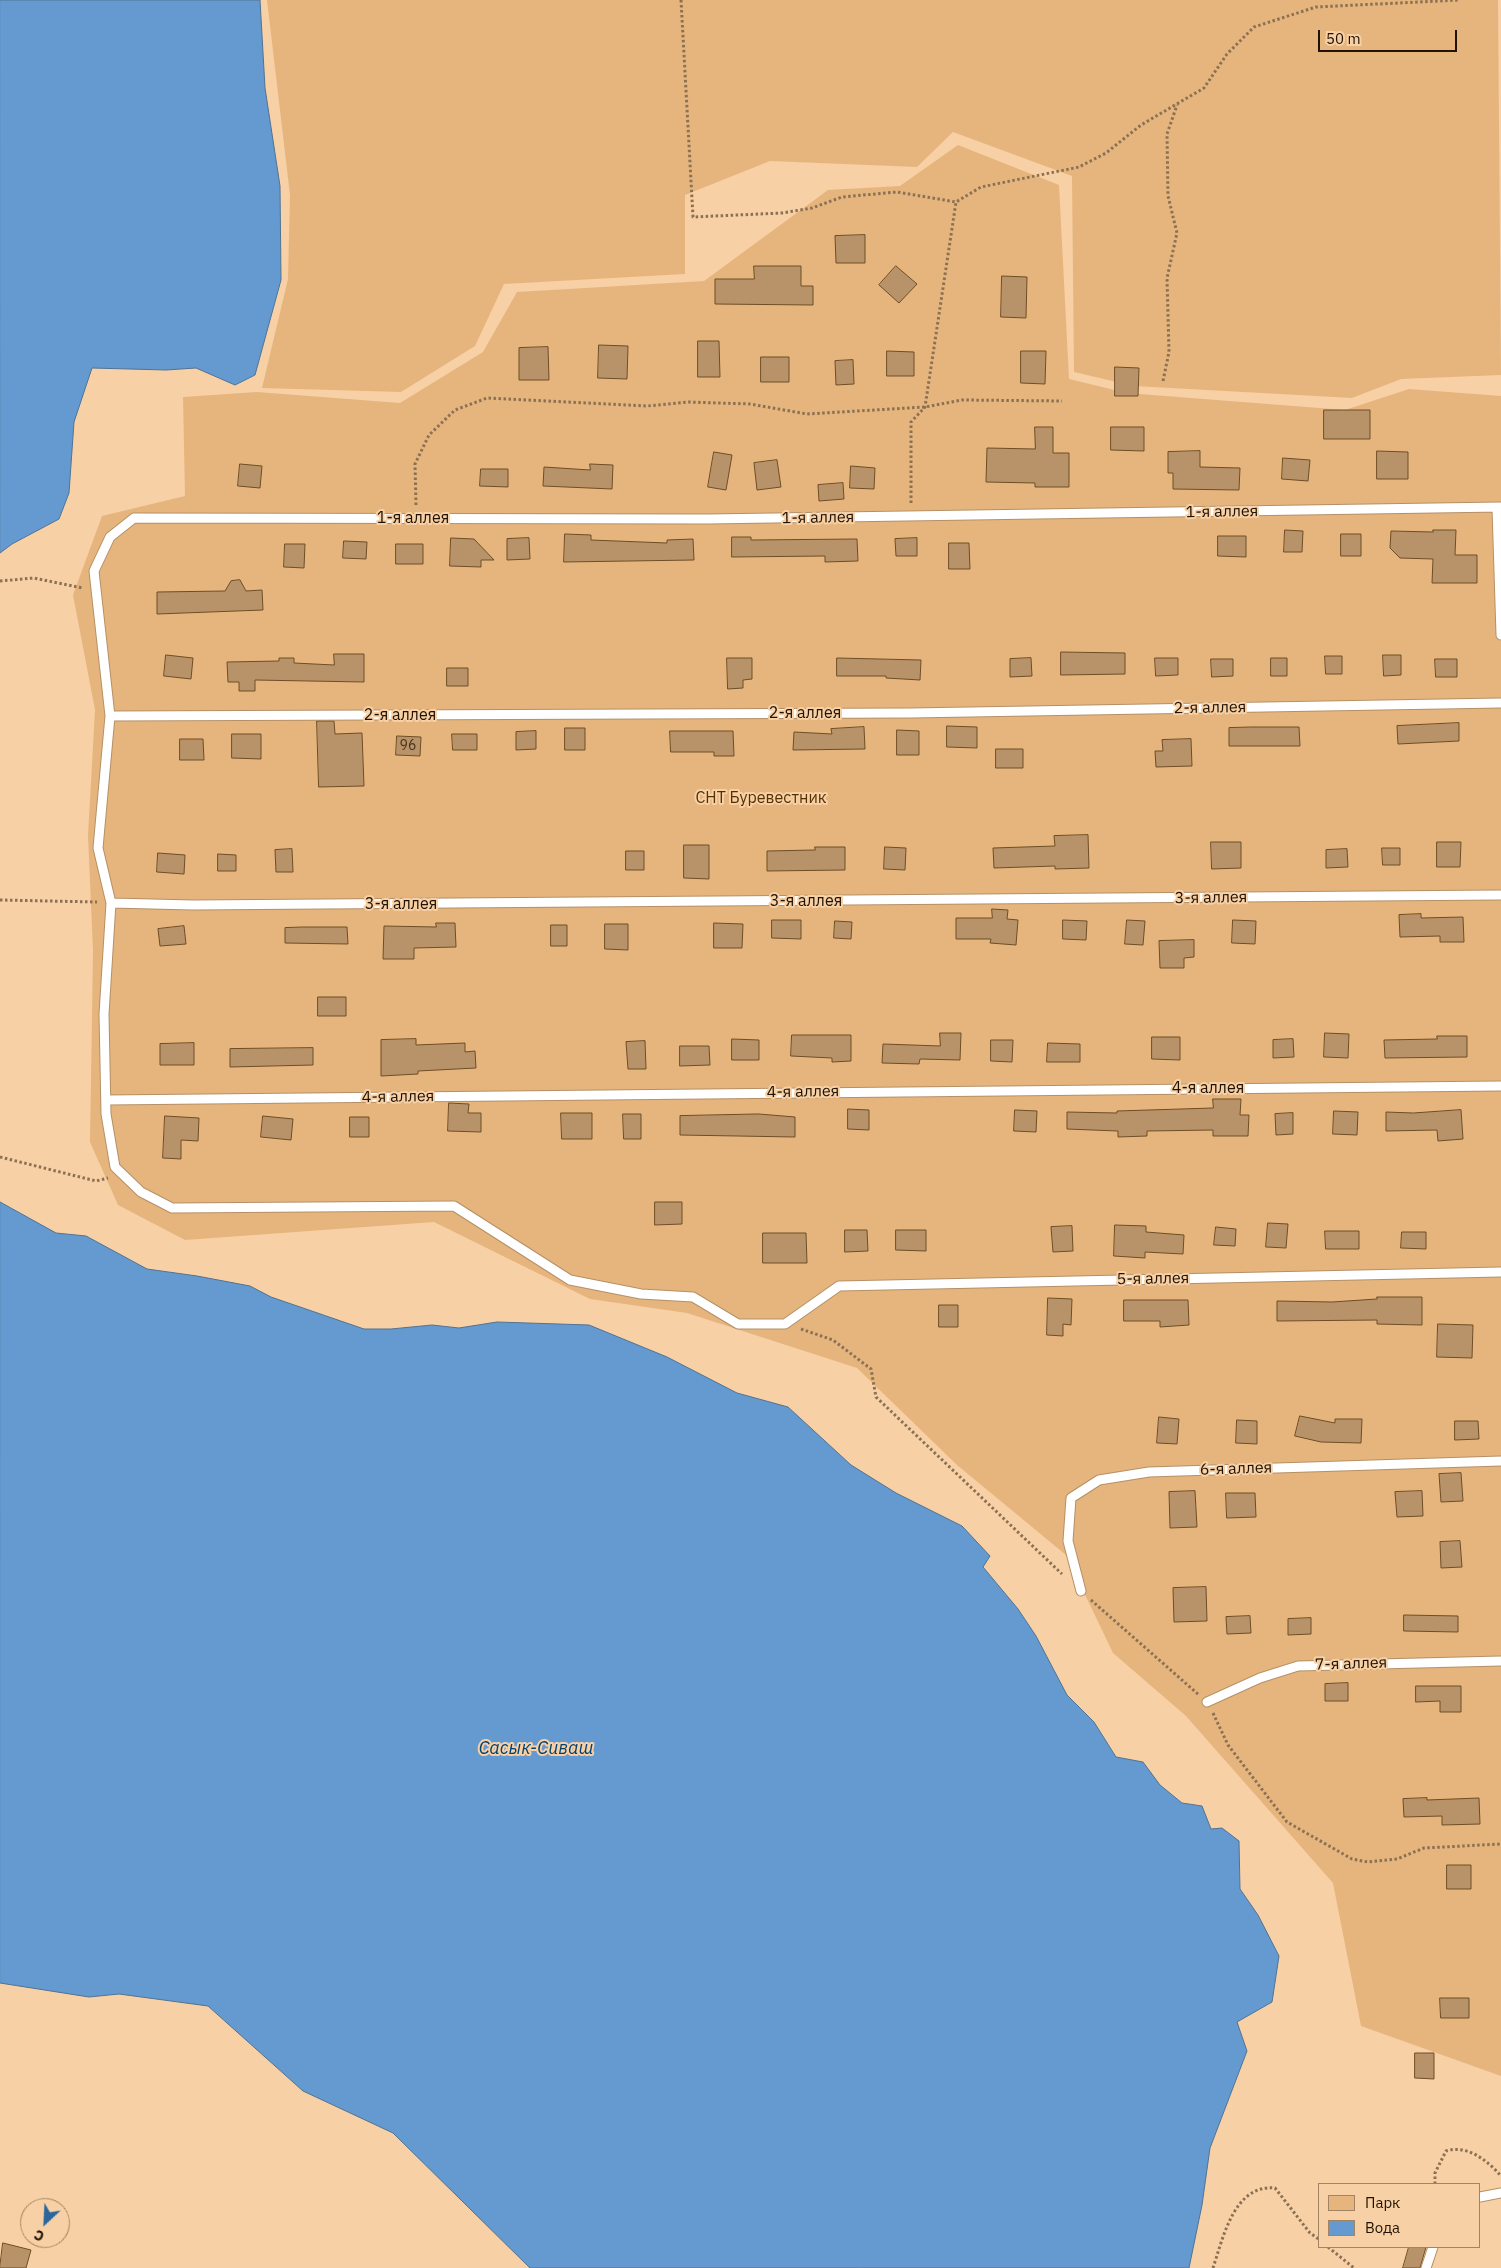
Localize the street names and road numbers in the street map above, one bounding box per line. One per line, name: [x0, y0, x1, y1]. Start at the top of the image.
street label: 1-я аллея: [1186, 502, 1258, 522]
street label: 1-я аллея: [377, 508, 449, 528]
street label: 1-я аллея: [782, 508, 854, 528]
street label: 2-я аллея: [1174, 698, 1246, 718]
street label: 2-я аллея: [769, 703, 841, 723]
street label: 2-я аллея: [364, 705, 436, 725]
street label: 3-я аллея: [1175, 888, 1247, 908]
street label: 3-я аллея: [770, 891, 842, 911]
street label: 3-я аллея: [365, 894, 437, 914]
street label: 4-я аллея: [1172, 1078, 1244, 1098]
street label: 4-я аллея: [767, 1082, 839, 1102]
street label: 4-я аллея: [362, 1087, 434, 1107]
street label: 5-я аллея: [1117, 1269, 1189, 1289]
street label: 6-я аллея: [1199, 1458, 1273, 1480]
street label: 7-я аллея: [1314, 1653, 1388, 1675]

